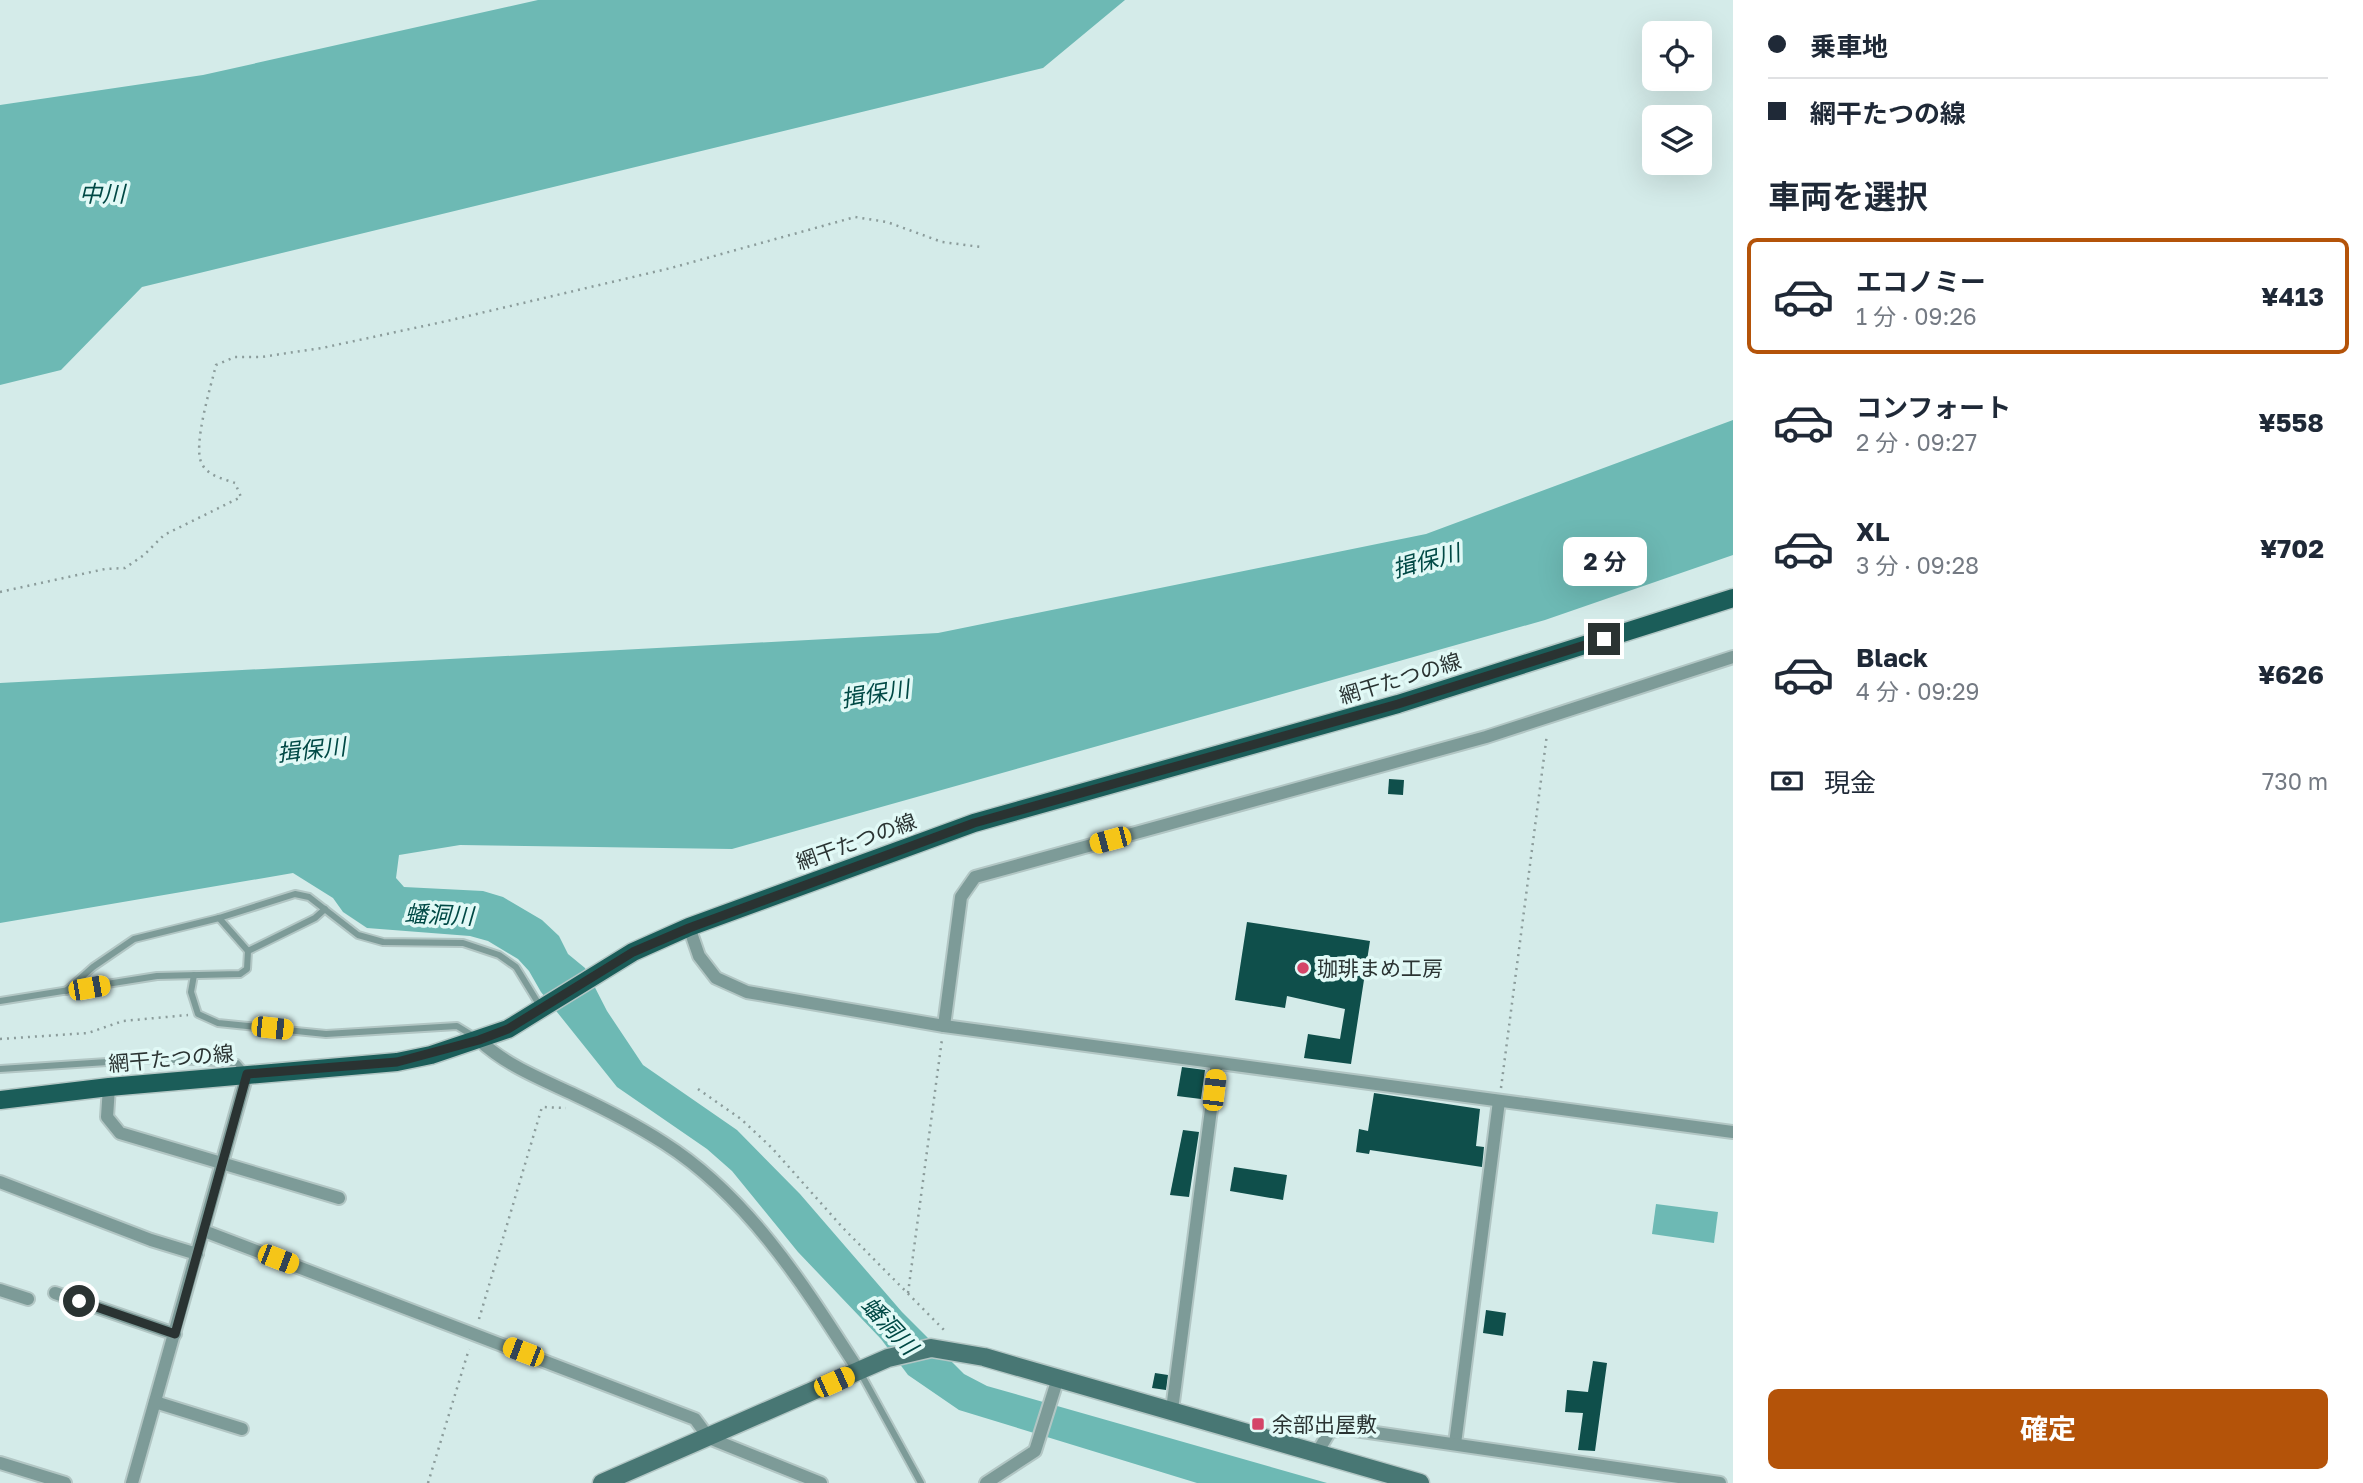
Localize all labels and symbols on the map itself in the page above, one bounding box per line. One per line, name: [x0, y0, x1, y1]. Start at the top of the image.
water label: 中川: [79, 179, 128, 207]
water label: 揖保川: [1389, 537, 1466, 582]
callout: 2 分: [1562, 538, 1646, 586]
route end: [1588, 623, 1620, 655]
street label: 網干たつの線: [1336, 647, 1464, 709]
water label: 揖保川: [839, 673, 914, 712]
water label: 揖保川: [275, 731, 350, 767]
street label: 網干たつの線: [792, 807, 920, 875]
car: [1087, 824, 1134, 856]
water label: 蟠洞川: [404, 899, 477, 929]
place label: 珈琲まめ工房: [1317, 955, 1443, 981]
marker: 珈琲まめ工房: [1295, 960, 1311, 976]
car: [67, 974, 112, 1002]
car: [251, 1015, 294, 1041]
street label: 網干たつの線: [107, 1040, 235, 1076]
car: [1202, 1068, 1227, 1112]
car: [255, 1242, 302, 1276]
route start: [63, 1285, 95, 1317]
water label: 蟠洞川: [856, 1290, 926, 1362]
car: [500, 1335, 547, 1369]
car: [811, 1364, 858, 1400]
place label: 余部出屋敷: [1272, 1411, 1377, 1437]
marker: 余部出屋敷: [1250, 1416, 1266, 1432]

